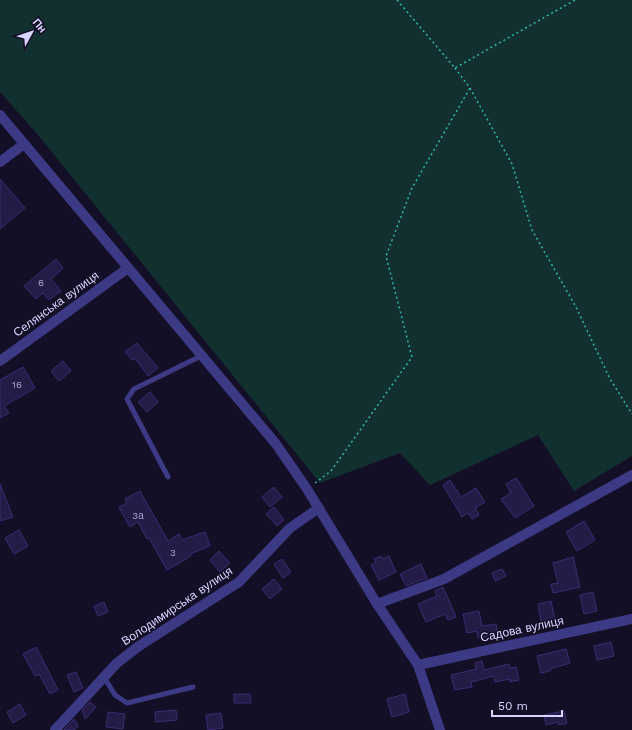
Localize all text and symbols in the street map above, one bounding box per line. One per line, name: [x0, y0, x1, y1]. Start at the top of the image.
north arrow: [12, 12, 52, 52]
text: Пн: [30, 16, 49, 36]
street label: Селянська вулиця: [10, 268, 102, 340]
house number: 6: [38, 277, 44, 288]
house number: 16: [12, 379, 22, 390]
house number: 3а: [132, 510, 144, 521]
house number: 3: [170, 547, 176, 558]
street label: Володимирська вулиця: [119, 564, 235, 648]
street label: Садова вулиця: [479, 613, 565, 645]
scale bar: [492, 692, 562, 718]
text: 50 m: [498, 699, 528, 713]

